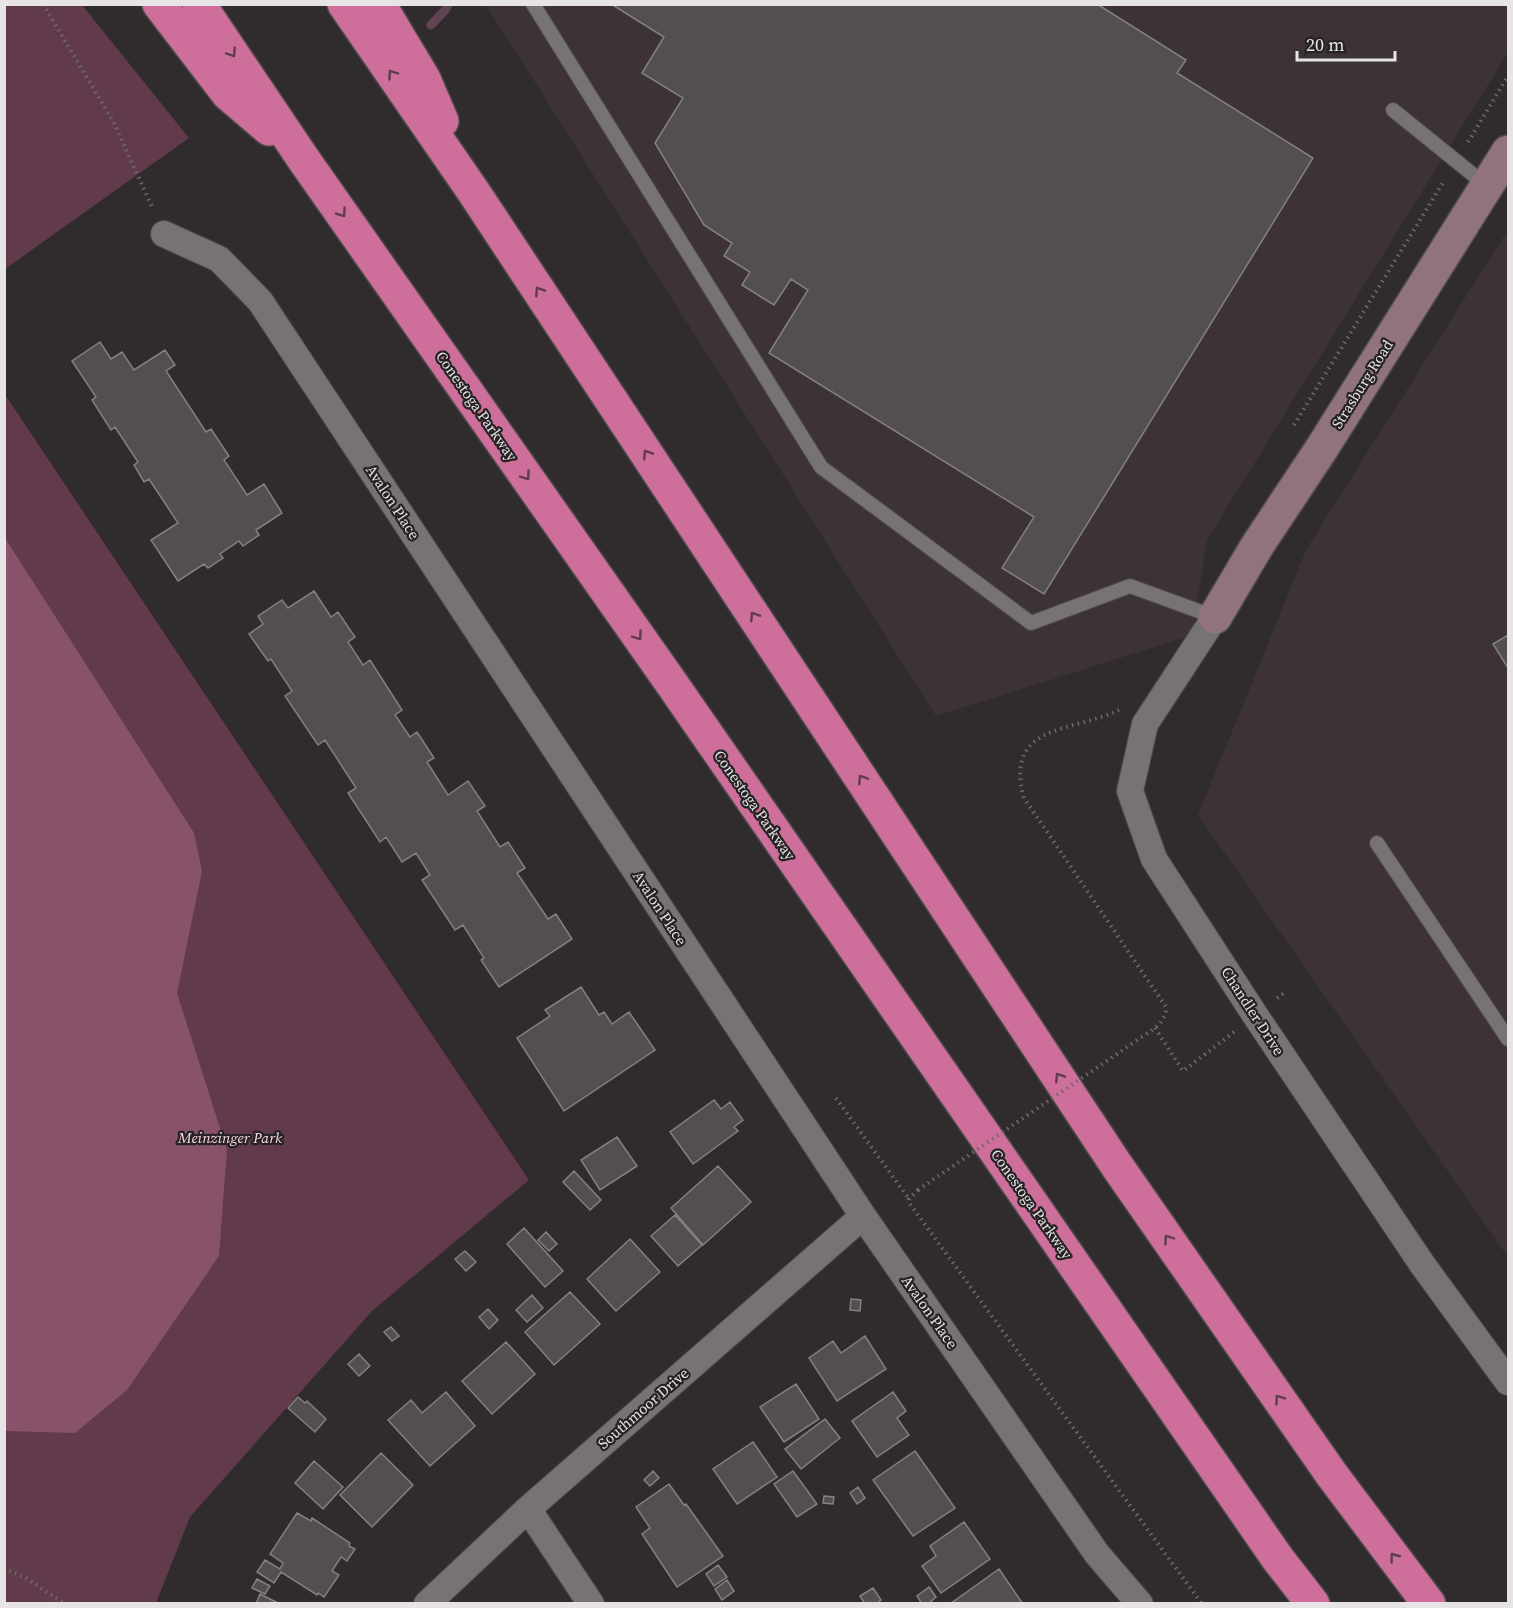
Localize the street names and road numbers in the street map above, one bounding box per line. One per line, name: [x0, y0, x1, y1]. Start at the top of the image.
street label: Strasburg Road: [1326, 335, 1398, 433]
street label: Conestoga Parkway: [431, 347, 523, 465]
street label: Avalon Place: [361, 461, 425, 544]
street label: Conestoga Parkway: [709, 746, 801, 864]
street label: Avalon Place: [628, 867, 692, 950]
street label: Chandler Drive: [1216, 963, 1290, 1060]
street label: Conestoga Parkway: [986, 1145, 1078, 1263]
street label: Avalon Place: [897, 1271, 963, 1353]
street label: Southmoor Drive: [593, 1362, 693, 1453]

